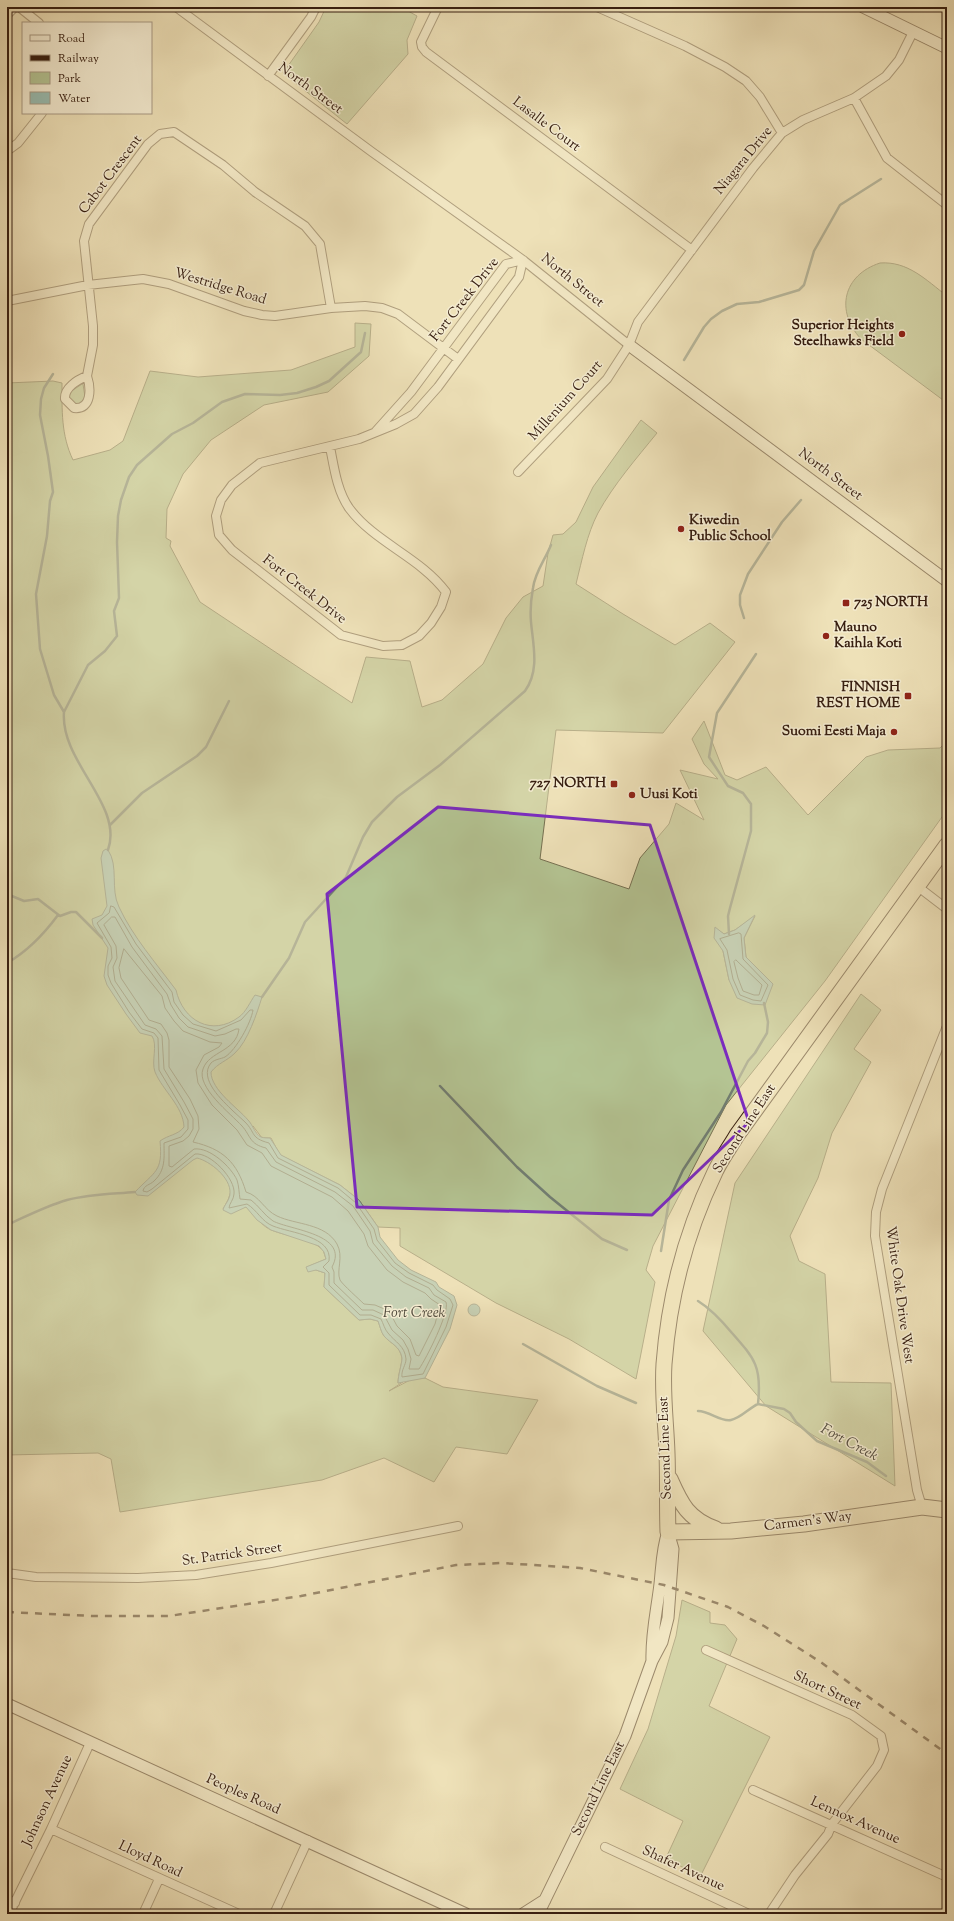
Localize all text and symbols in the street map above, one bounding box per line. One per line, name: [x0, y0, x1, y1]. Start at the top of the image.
legend: [22, 22, 152, 114]
text: Road: [58, 30, 85, 48]
text: Railway: [58, 50, 99, 68]
street label: North Street: [273, 59, 347, 120]
text: Park: [58, 70, 81, 88]
text: Water: [58, 90, 91, 108]
street label: Lasalle Court: [508, 93, 584, 157]
street label: Niagara Drive: [710, 123, 778, 199]
street label: Cabot Crescent: [75, 131, 148, 219]
street label: North Street: [536, 249, 608, 313]
street label: Fort Creek Drive: [426, 254, 504, 346]
street label: Westridge Road: [171, 263, 269, 311]
place label: Superior Heights Steelhawks Field: [792, 316, 894, 352]
marker: Superior Heights Steelhawks Field: [897, 329, 907, 339]
street label: Millenium Court: [524, 356, 608, 446]
street label: North Street: [794, 444, 867, 506]
place label: Kiwedin Public School: [689, 511, 771, 547]
marker: Kiwedin Public School: [676, 524, 686, 534]
street label: Fort Creek Drive: [258, 551, 350, 629]
place label: 725 NORTH: [854, 593, 929, 613]
marker: 725 NORTH: [841, 598, 851, 608]
place label: Mauno Kaihla Koti: [834, 618, 902, 654]
marker: Mauno Kaihla Koti: [821, 631, 831, 641]
place label: FINNISH REST HOME: [816, 678, 901, 714]
marker: FINNISH REST HOME: [903, 691, 913, 701]
place label: Suomi Eesti Maja: [782, 722, 887, 742]
marker: Suomi Eesti Maja: [889, 727, 899, 737]
place label: 727 NORTH: [530, 774, 607, 794]
marker: 727 NORTH: [609, 779, 619, 789]
place label: Uusi Koti: [640, 785, 698, 805]
marker: Uusi Koti: [627, 790, 637, 800]
street label: Second Line East: [709, 1080, 782, 1178]
street label: White Oak Drive West: [879, 1225, 919, 1365]
water label: Fort Creek: [383, 1303, 446, 1324]
street label: Second Line East: [654, 1396, 678, 1500]
water label: Fort Creek: [816, 1419, 882, 1467]
street label: Carmen's Way: [763, 1507, 853, 1537]
street label: St. Patrick Street: [181, 1538, 283, 1572]
street label: Short Street: [790, 1666, 865, 1716]
street label: Second Line East: [567, 1738, 631, 1840]
street label: Johnson Avenue: [18, 1752, 78, 1851]
street label: Peoples Road: [203, 1770, 283, 1820]
street label: Lennox Avenue: [807, 1792, 903, 1850]
street label: Lloyd Road: [115, 1836, 185, 1884]
street label: Shafer Avenue: [638, 1841, 728, 1897]

